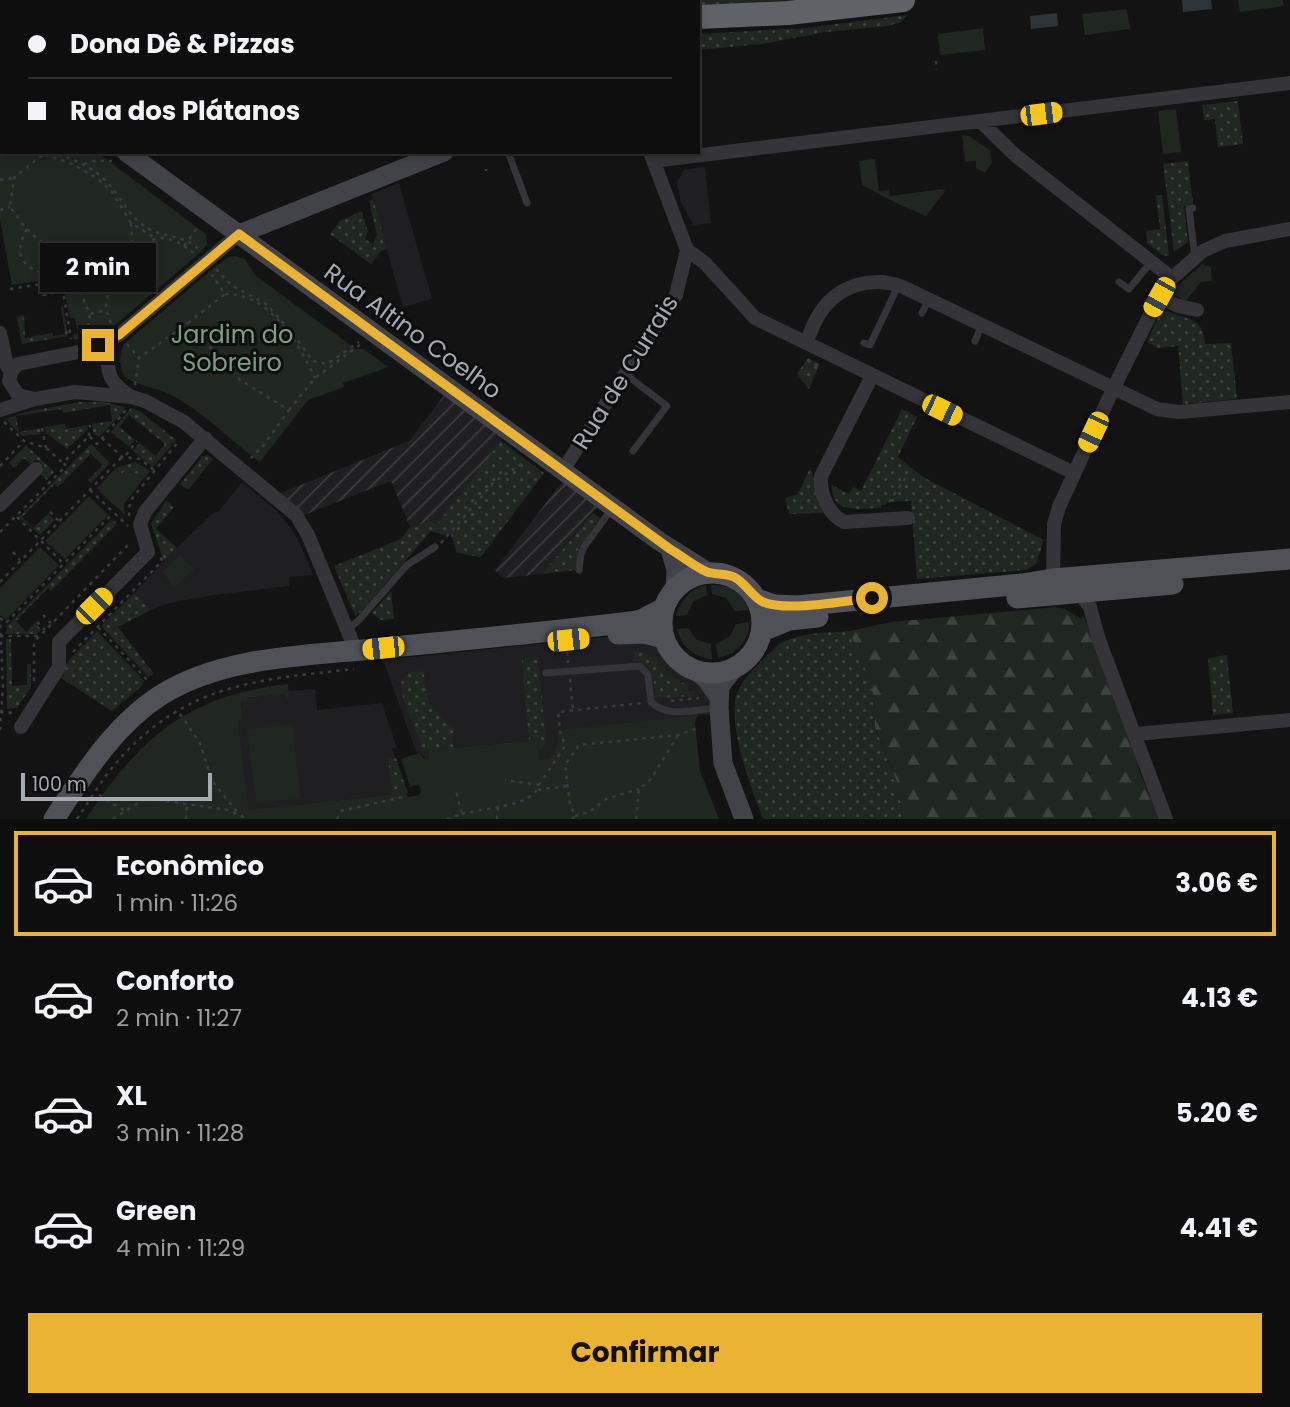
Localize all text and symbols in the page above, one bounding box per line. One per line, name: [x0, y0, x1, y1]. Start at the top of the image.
text: Dona Dê & Pizzas: [70, 26, 295, 62]
text: Rua dos Plátanos: [70, 93, 300, 129]
car: [1019, 101, 1064, 127]
callout: 2 min: [40, 244, 156, 292]
text: 2 min: [66, 251, 130, 283]
street label: Rua Altino Coelho: [318, 255, 508, 407]
car: [1140, 274, 1179, 320]
street label: Rua de Currais: [564, 288, 686, 456]
park label: Jardim do Sobreiro: [171, 318, 293, 379]
route end: [82, 329, 114, 361]
car: [919, 391, 966, 429]
car: [1075, 409, 1112, 455]
route start: [856, 582, 888, 614]
car: [72, 584, 117, 628]
car: [547, 627, 590, 653]
car: [362, 635, 405, 661]
scale bar: [21, 770, 212, 802]
text: 100 m: [32, 771, 87, 798]
text: Econômico: [116, 848, 264, 884]
icon: car: [32, 852, 95, 915]
text: 3.06 €: [1175, 865, 1258, 901]
text: 1 min · 11:26: [116, 887, 238, 919]
text: Conforto: [116, 963, 234, 999]
icon: car: [32, 967, 95, 1030]
text: 4.13 €: [1181, 980, 1258, 1016]
text: 2 min · 11:27: [116, 1002, 242, 1034]
text: XL: [116, 1078, 147, 1114]
icon: car: [32, 1082, 95, 1145]
text: 5.20 €: [1176, 1095, 1258, 1131]
text: 3 min · 11:28: [116, 1117, 244, 1149]
text: Green: [116, 1193, 197, 1229]
icon: car: [32, 1197, 95, 1260]
text: 4.41 €: [1179, 1210, 1258, 1246]
text: 4 min · 11:29: [116, 1232, 245, 1264]
button: Confirmar: [28, 1313, 1262, 1393]

